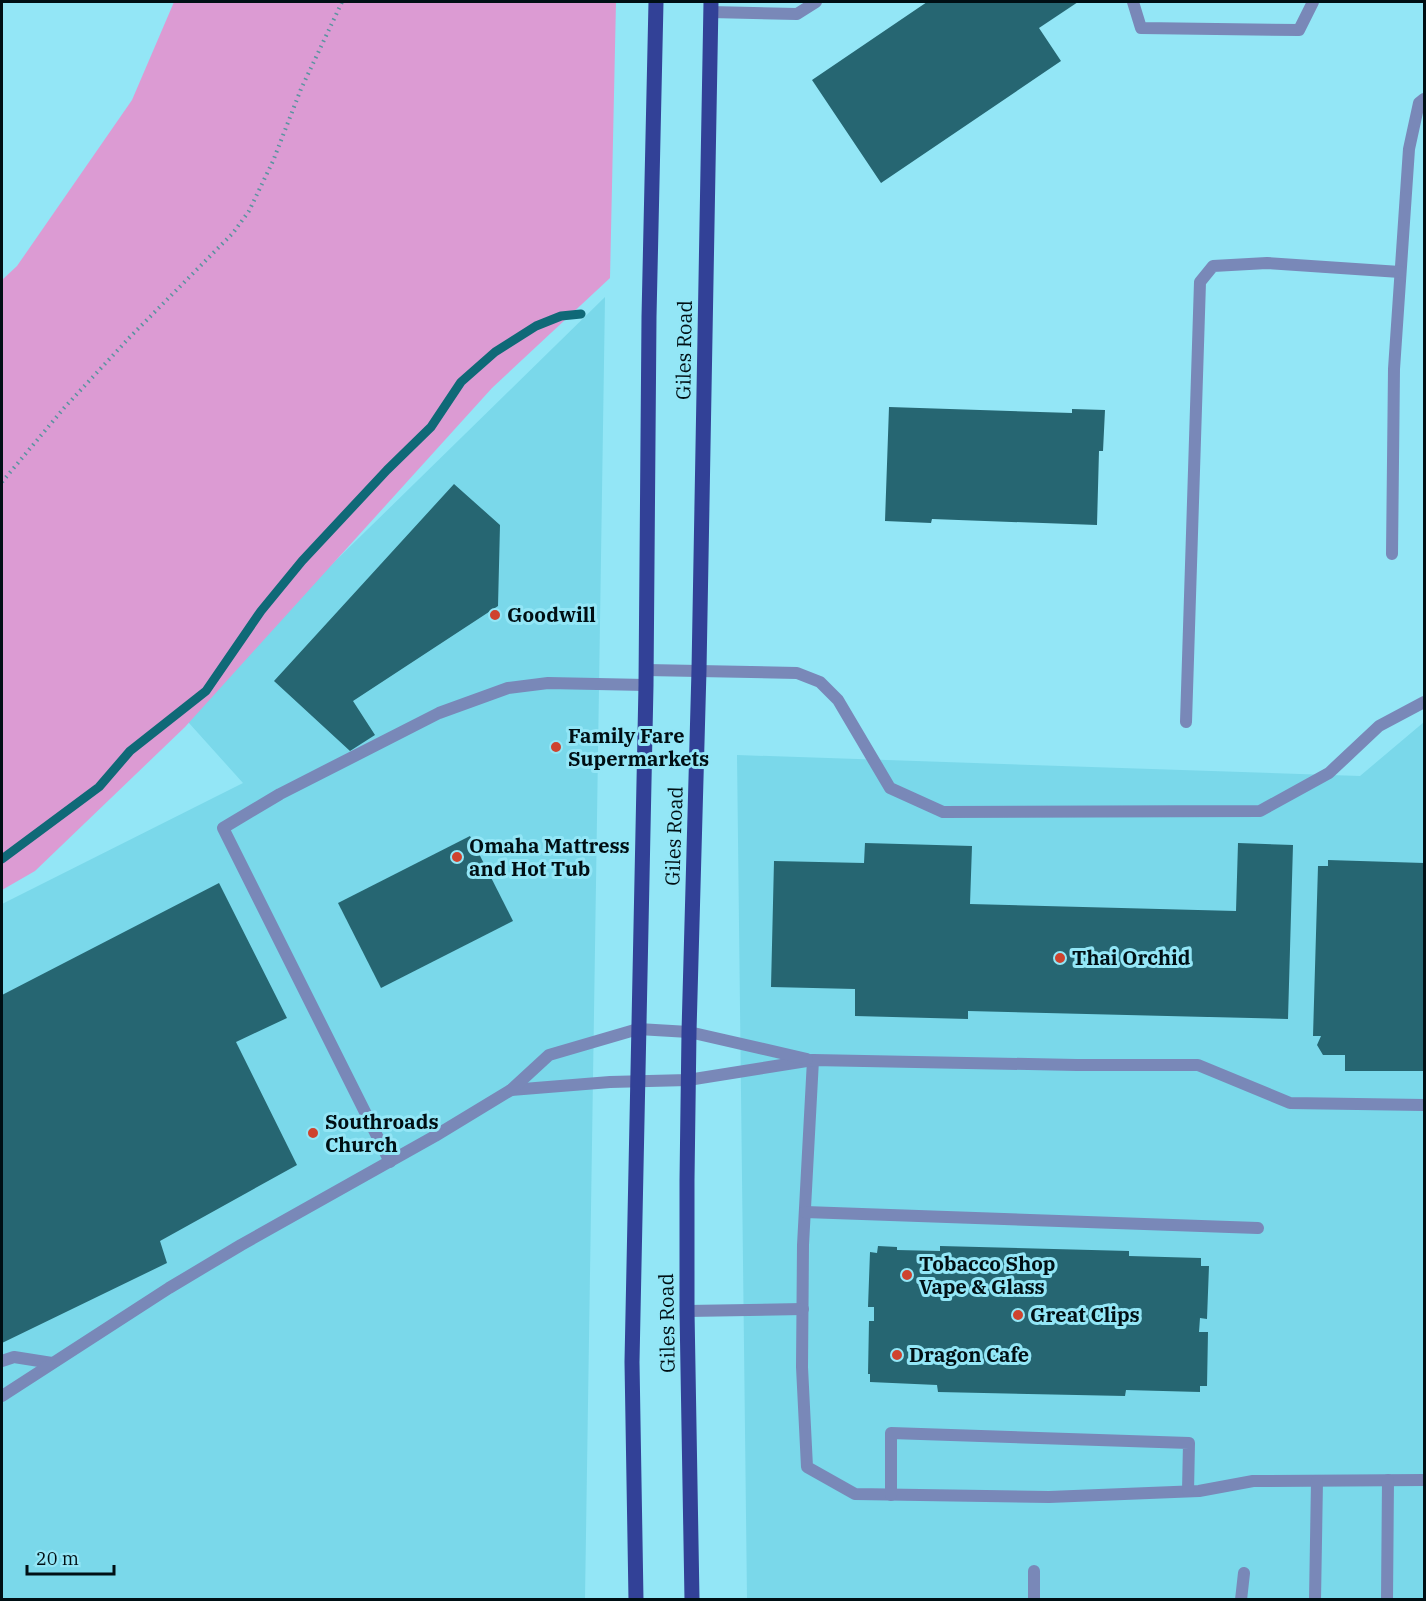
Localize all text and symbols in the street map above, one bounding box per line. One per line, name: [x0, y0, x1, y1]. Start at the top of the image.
street label: Giles Road: [669, 300, 698, 400]
place label: Goodwill: [507, 601, 596, 628]
marker: Goodwill: [488, 608, 502, 622]
place label: Family Fare Supermarkets: [568, 722, 709, 772]
marker: Family Fare Supermarkets: [549, 740, 563, 754]
street label: Giles Road: [658, 786, 689, 886]
place label: Omaha Mattress and Hot Tub: [469, 832, 630, 882]
marker: Omaha Mattress and Hot Tub: [450, 850, 464, 864]
place label: Thai Orchid: [1072, 944, 1191, 971]
marker: Thai Orchid: [1053, 951, 1067, 965]
place label: Southroads Church: [325, 1108, 439, 1158]
marker: Southroads Church: [306, 1126, 320, 1140]
place label: Tobacco Shop Vape & Glass: [919, 1250, 1055, 1300]
marker: Tobacco Shop Vape & Glass: [900, 1268, 914, 1282]
street label: Giles Road: [652, 1273, 681, 1373]
place label: Great Clips: [1030, 1301, 1140, 1328]
marker: Great Clips: [1011, 1308, 1025, 1322]
place label: Dragon Cafe: [909, 1341, 1029, 1368]
marker: Dragon Cafe: [890, 1348, 904, 1362]
scale bar: [27, 1538, 114, 1576]
text: 20 m: [36, 1547, 79, 1570]

